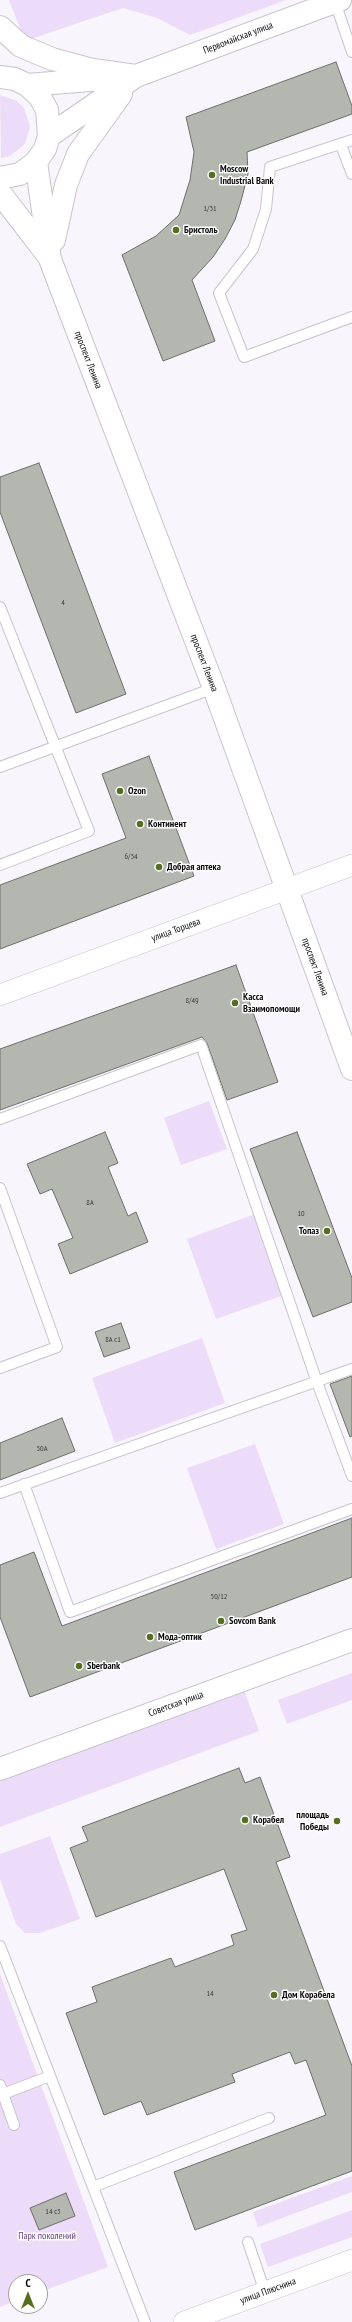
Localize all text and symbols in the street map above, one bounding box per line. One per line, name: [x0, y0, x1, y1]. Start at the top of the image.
street label: Первомайская улица: [201, 19, 275, 57]
place label: Moscow Industrial Bank: [220, 163, 274, 186]
marker: Moscow Industrial Bank: [207, 170, 217, 180]
house number: 1/31: [203, 204, 217, 214]
place label: Бристоль: [184, 224, 218, 236]
marker: Бристоль: [171, 225, 181, 235]
street label: проспект Ленина: [72, 330, 104, 390]
house number: 4: [61, 598, 65, 608]
street label: проспект Ленина: [188, 633, 220, 693]
place label: Ozon: [128, 785, 146, 797]
marker: Ozon: [115, 786, 125, 796]
place label: Континент: [148, 818, 186, 830]
marker: Континент: [135, 819, 145, 829]
house number: 6/34: [124, 852, 138, 862]
place label: Добрая аптека: [167, 861, 221, 873]
marker: Добрая аптека: [154, 862, 164, 872]
street label: улица Торцева: [150, 916, 202, 944]
street label: проспект Ленина: [299, 937, 331, 997]
place label: Касса Взаимопомощи: [243, 991, 300, 1014]
house number: 8/49: [185, 996, 199, 1006]
marker: Касса Взаимопомощи: [230, 998, 240, 1008]
house number: 8А: [86, 1198, 94, 1208]
house number: 10: [297, 1209, 305, 1219]
place label: Топаз: [299, 1225, 319, 1237]
marker: Топаз: [322, 1226, 332, 1236]
house number: 8А с1: [105, 1335, 121, 1345]
house number: 50А: [37, 1444, 47, 1454]
house number: 50/12: [211, 1592, 227, 1602]
place label: Sovcom Bank: [229, 1615, 276, 1627]
marker: Sovcom Bank: [216, 1616, 226, 1626]
place label: Мода-оптик: [158, 1631, 202, 1643]
marker: Мода-оптик: [145, 1632, 155, 1642]
place label: Sberbank: [87, 1660, 120, 1672]
marker: Sberbank: [74, 1661, 84, 1671]
street label: Советская улица: [147, 1688, 205, 1720]
place label: площадь Победы: [296, 1809, 329, 1832]
place label: Корабел: [253, 1814, 284, 1826]
marker: Корабел: [240, 1815, 250, 1825]
marker: площадь Победы: [332, 1816, 342, 1826]
house number: 14: [206, 1989, 214, 1999]
place label: Дом Корабела: [282, 1989, 335, 2001]
marker: Дом Корабела: [269, 1990, 279, 2000]
house number: 14 с3: [45, 2207, 61, 2217]
park label: Парк поколений: [18, 2230, 76, 2242]
north arrow: [8, 2274, 48, 2314]
street label: улица Плюснина: [239, 2275, 297, 2307]
text: С: [25, 2276, 31, 2290]

